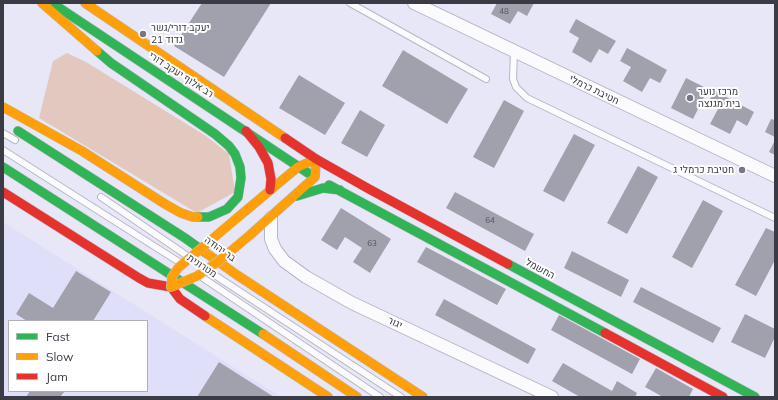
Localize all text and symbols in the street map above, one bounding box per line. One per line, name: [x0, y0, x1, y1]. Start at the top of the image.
house number: 48: [499, 7, 509, 17]
place label: יעקב דורי/גשר גדוד 21: [151, 22, 210, 46]
marker: יעקב דורי/גשר גדוד 21: [138, 29, 148, 39]
street label: רב אלוף יעקב דורי: [146, 50, 216, 100]
street label: חטיבת כרמלי: [567, 73, 621, 107]
place label: מרכז נוער בית מגנצה: [698, 86, 740, 110]
marker: מרכז נוער בית מגנצה: [685, 93, 695, 103]
place label: חטיבת כרמלי ג: [673, 164, 734, 176]
marker: חטיבת כרמלי ג: [737, 165, 747, 175]
house number: 64: [485, 216, 495, 226]
street label: בר יהודה: [202, 234, 238, 264]
house number: 63: [367, 239, 377, 249]
street label: מטרונית: [185, 252, 219, 280]
street label: החשמל: [523, 256, 557, 282]
street label: יגור: [386, 314, 404, 332]
legend: [8, 320, 148, 392]
text: Fast: [46, 329, 70, 344]
text: Slow: [46, 349, 74, 364]
text: Jam: [46, 369, 68, 384]

